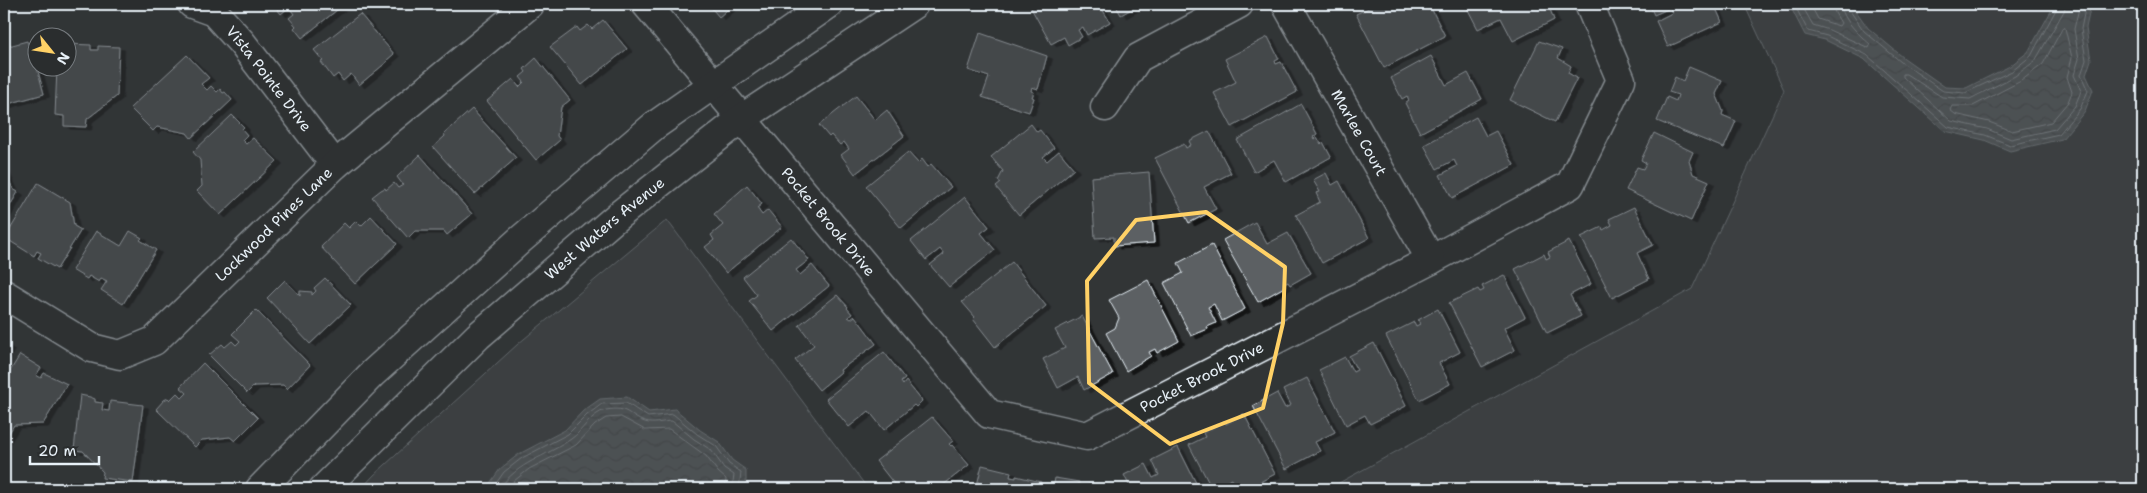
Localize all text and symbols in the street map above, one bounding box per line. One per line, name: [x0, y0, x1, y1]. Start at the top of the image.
street label: Vista Pointe Drive: [221, 22, 316, 136]
north arrow: [28, 28, 78, 78]
text: N: [53, 49, 74, 68]
street label: Marlee Court: [1326, 86, 1391, 180]
street label: Lockwood Pines Lane: [211, 163, 337, 286]
street label: Pocket Brook Drive: [777, 163, 880, 281]
street label: West Waters Avenue: [541, 173, 669, 284]
street label: Pocket Brook Drive: [1137, 337, 1267, 417]
scale bar: [30, 433, 99, 465]
text: 20 m: [38, 441, 77, 461]

